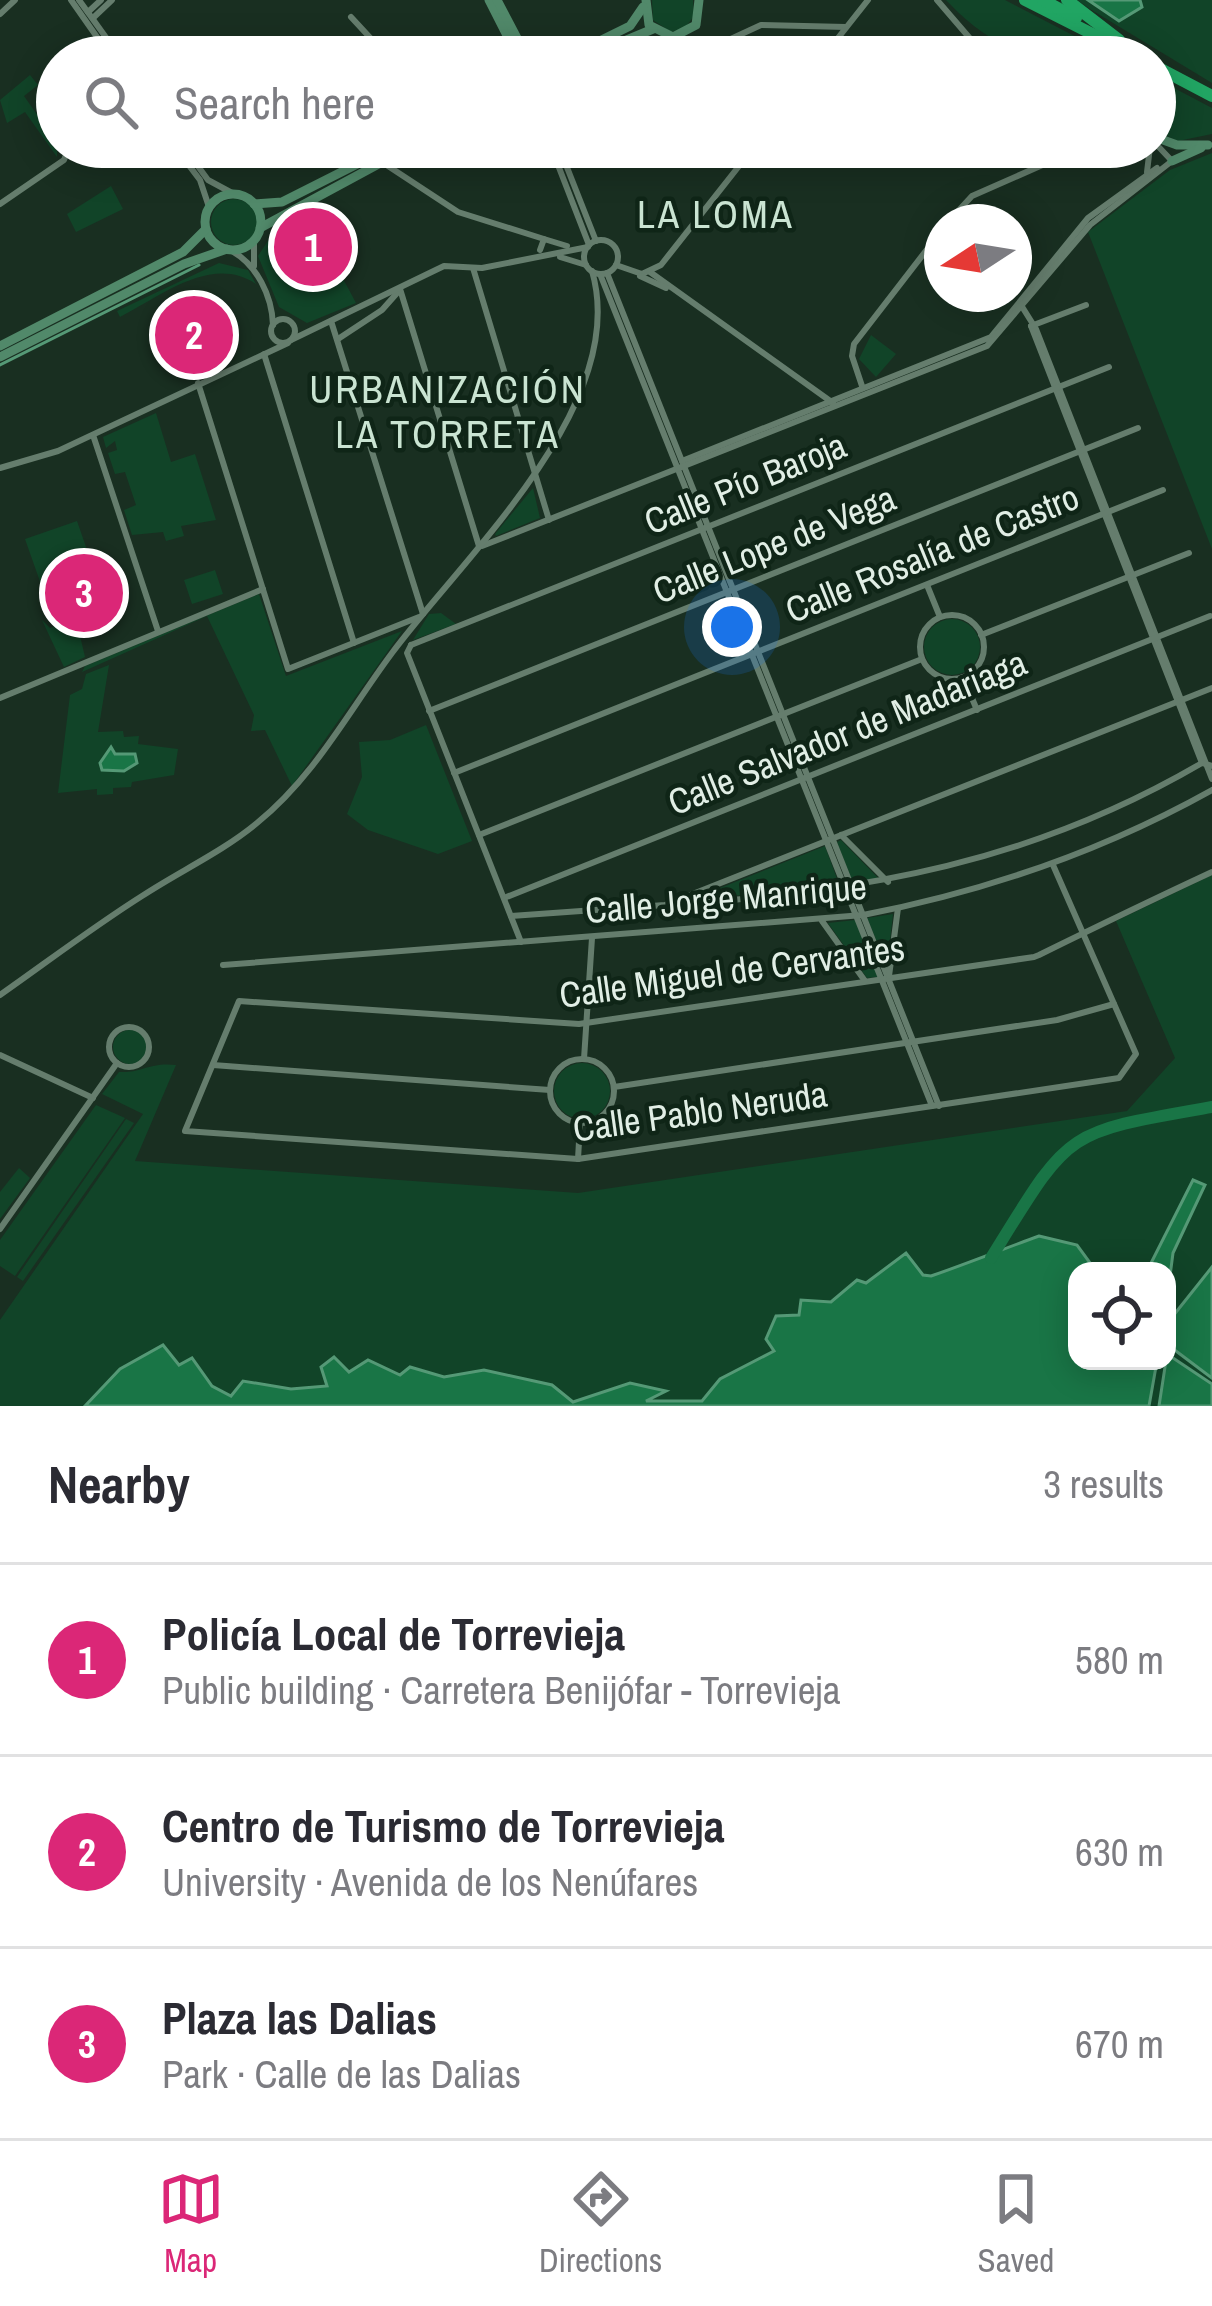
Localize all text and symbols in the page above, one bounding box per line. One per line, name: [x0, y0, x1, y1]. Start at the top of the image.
search box: [36, 36, 1176, 168]
icon: search: [78, 69, 144, 135]
text: Search here: [174, 72, 375, 133]
district label: LA LOMA: [637, 188, 795, 240]
pin: 1: [274, 202, 352, 292]
north arrow: [924, 204, 1032, 312]
pin: 2: [155, 290, 233, 380]
district label: URBANIZACIÓN LA TORRETA: [309, 363, 587, 460]
street label: Calle Pío Baroja: [637, 421, 853, 545]
street label: Calle Rosalía de Castro: [778, 472, 1086, 634]
street label: Calle Lope de Vega: [646, 473, 902, 615]
pin: 3: [45, 548, 123, 638]
your location: [702, 597, 762, 657]
street label: Calle Salvador de Madariaga: [661, 638, 1033, 826]
street label: Calle Jorge Manrique: [583, 862, 869, 934]
street label: Calle Miguel de Cervantes: [556, 923, 908, 1019]
street label: Calle Pablo Neruda: [570, 1069, 830, 1153]
map controls: [1068, 1262, 1176, 1370]
button: locate: [1068, 1262, 1176, 1370]
text: Nearby: [48, 1450, 190, 1519]
text: 3 results: [1043, 1458, 1164, 1510]
text: Policía Local de Torrevieja: [162, 1603, 625, 1664]
text: 1: [78, 1634, 96, 1686]
text: 580 m: [1075, 1634, 1164, 1686]
text: Public building · Carretera Benijófar - Torrevieja: [162, 1664, 840, 1716]
text: Centro de Turismo de Torrevieja: [162, 1795, 725, 1856]
text: 2: [78, 1826, 96, 1878]
text: 630 m: [1075, 1826, 1164, 1878]
text: University · Avenida de los Nenúfares: [162, 1856, 698, 1908]
text: Plaza las Dalias: [162, 1987, 437, 2048]
text: 3: [78, 2018, 96, 2070]
text: 670 m: [1075, 2018, 1164, 2070]
text: Park · Calle de las Dalias: [162, 2048, 521, 2100]
tab: Map: [158, 2166, 224, 2282]
tab: Directions: [539, 2166, 662, 2282]
tab: Saved: [978, 2166, 1054, 2282]

